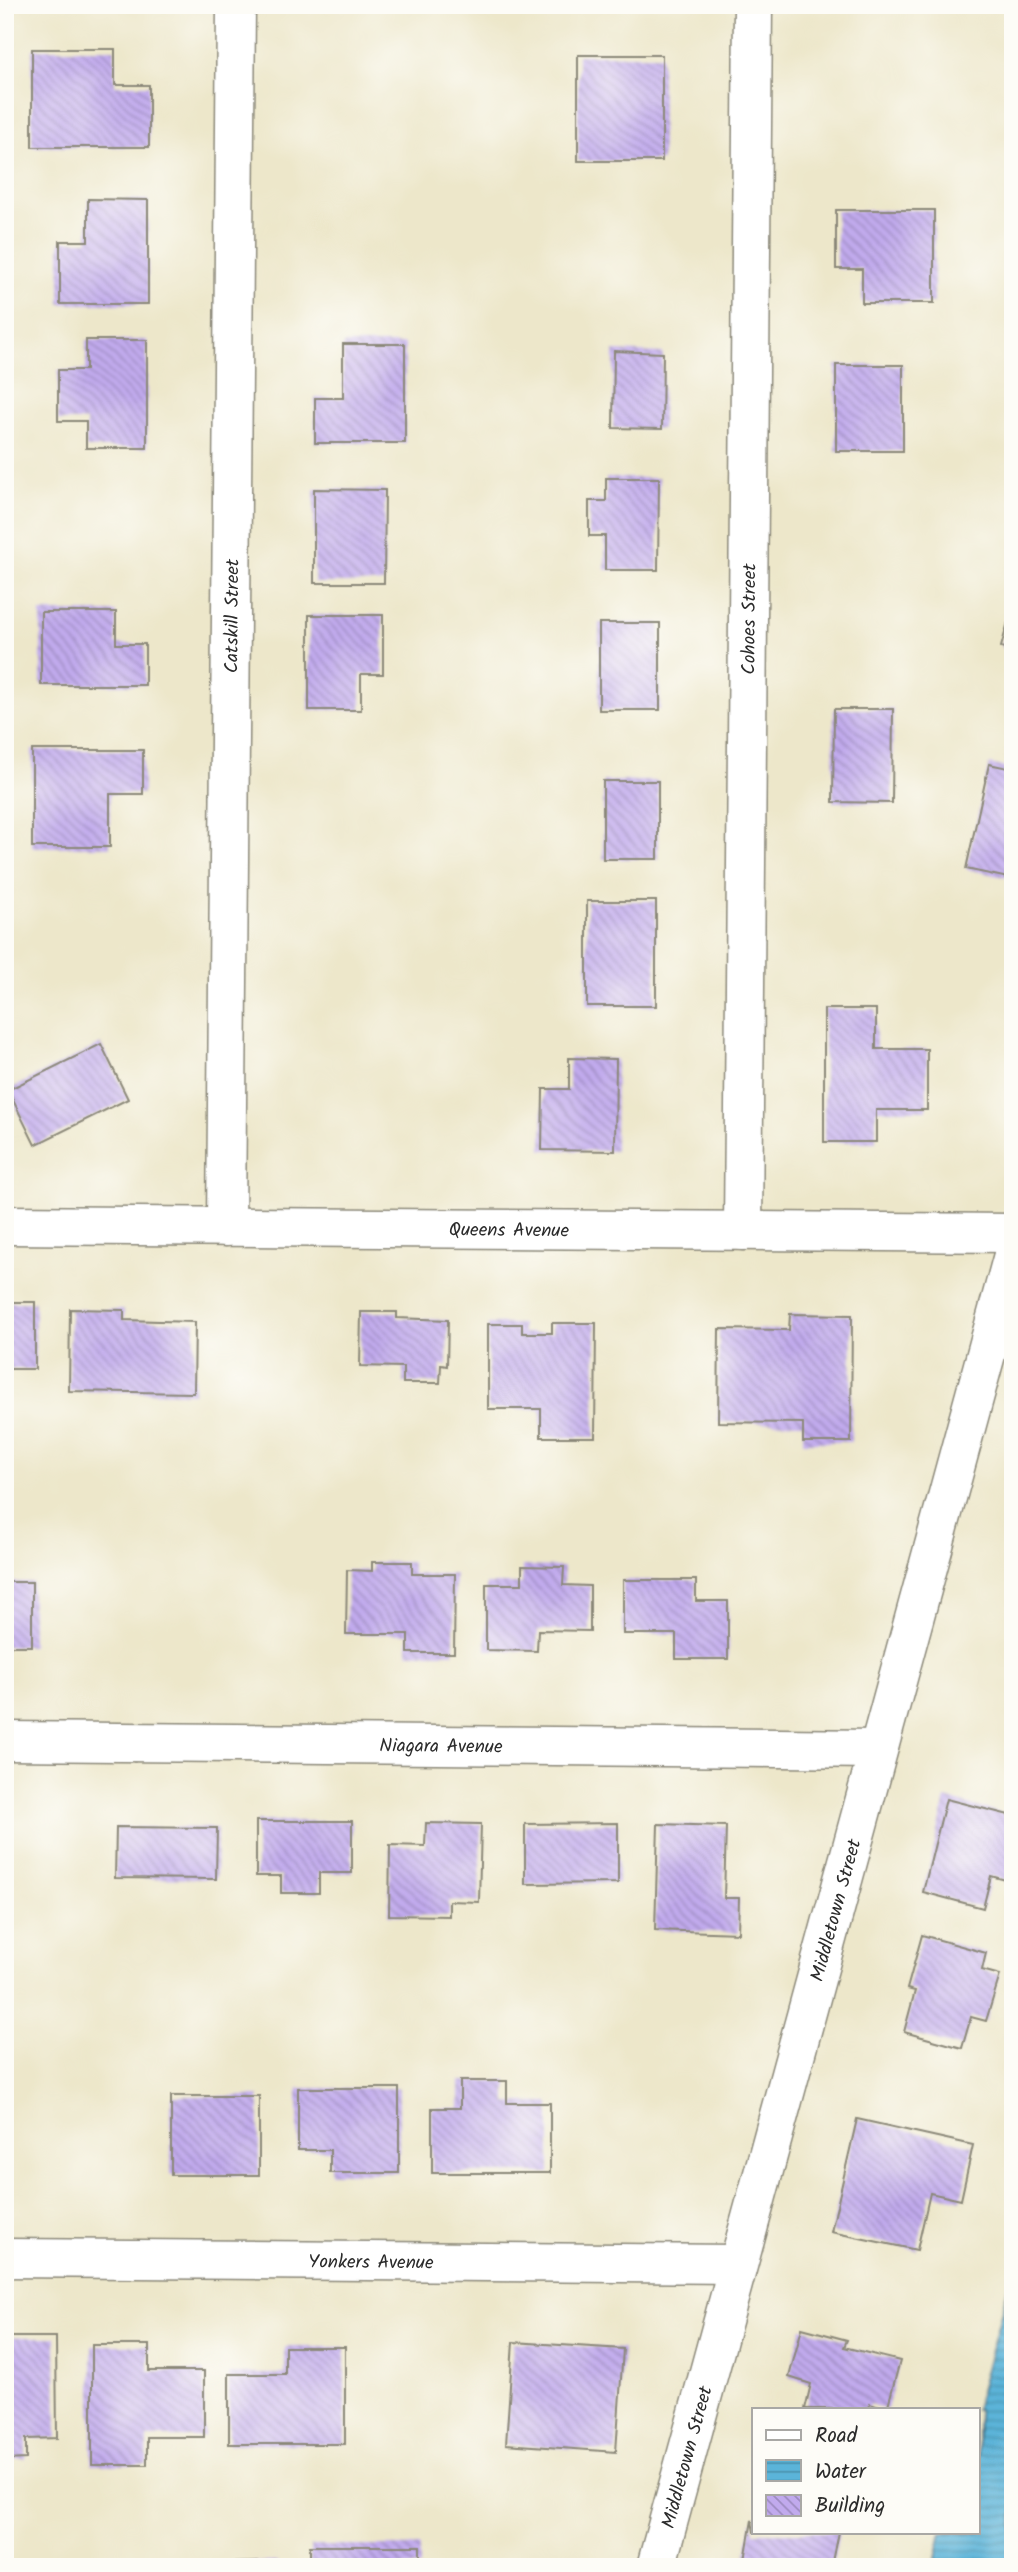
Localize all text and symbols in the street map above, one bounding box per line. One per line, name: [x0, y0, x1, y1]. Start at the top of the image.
street label: Catskill Street: [218, 558, 248, 673]
street label: Cohoes Street: [735, 563, 765, 675]
street label: Queens Avenue: [449, 1216, 570, 1246]
street label: Niagara Avenue: [379, 1731, 503, 1763]
street label: Middletown Street: [803, 1835, 871, 1985]
street label: Yonkers Avenue: [308, 2247, 434, 2279]
street label: Middletown Street: [654, 2382, 722, 2532]
legend: [752, 2408, 979, 2534]
text: Road: [815, 2420, 858, 2453]
text: Water: [815, 2456, 867, 2489]
text: Building: [815, 2490, 885, 2523]

